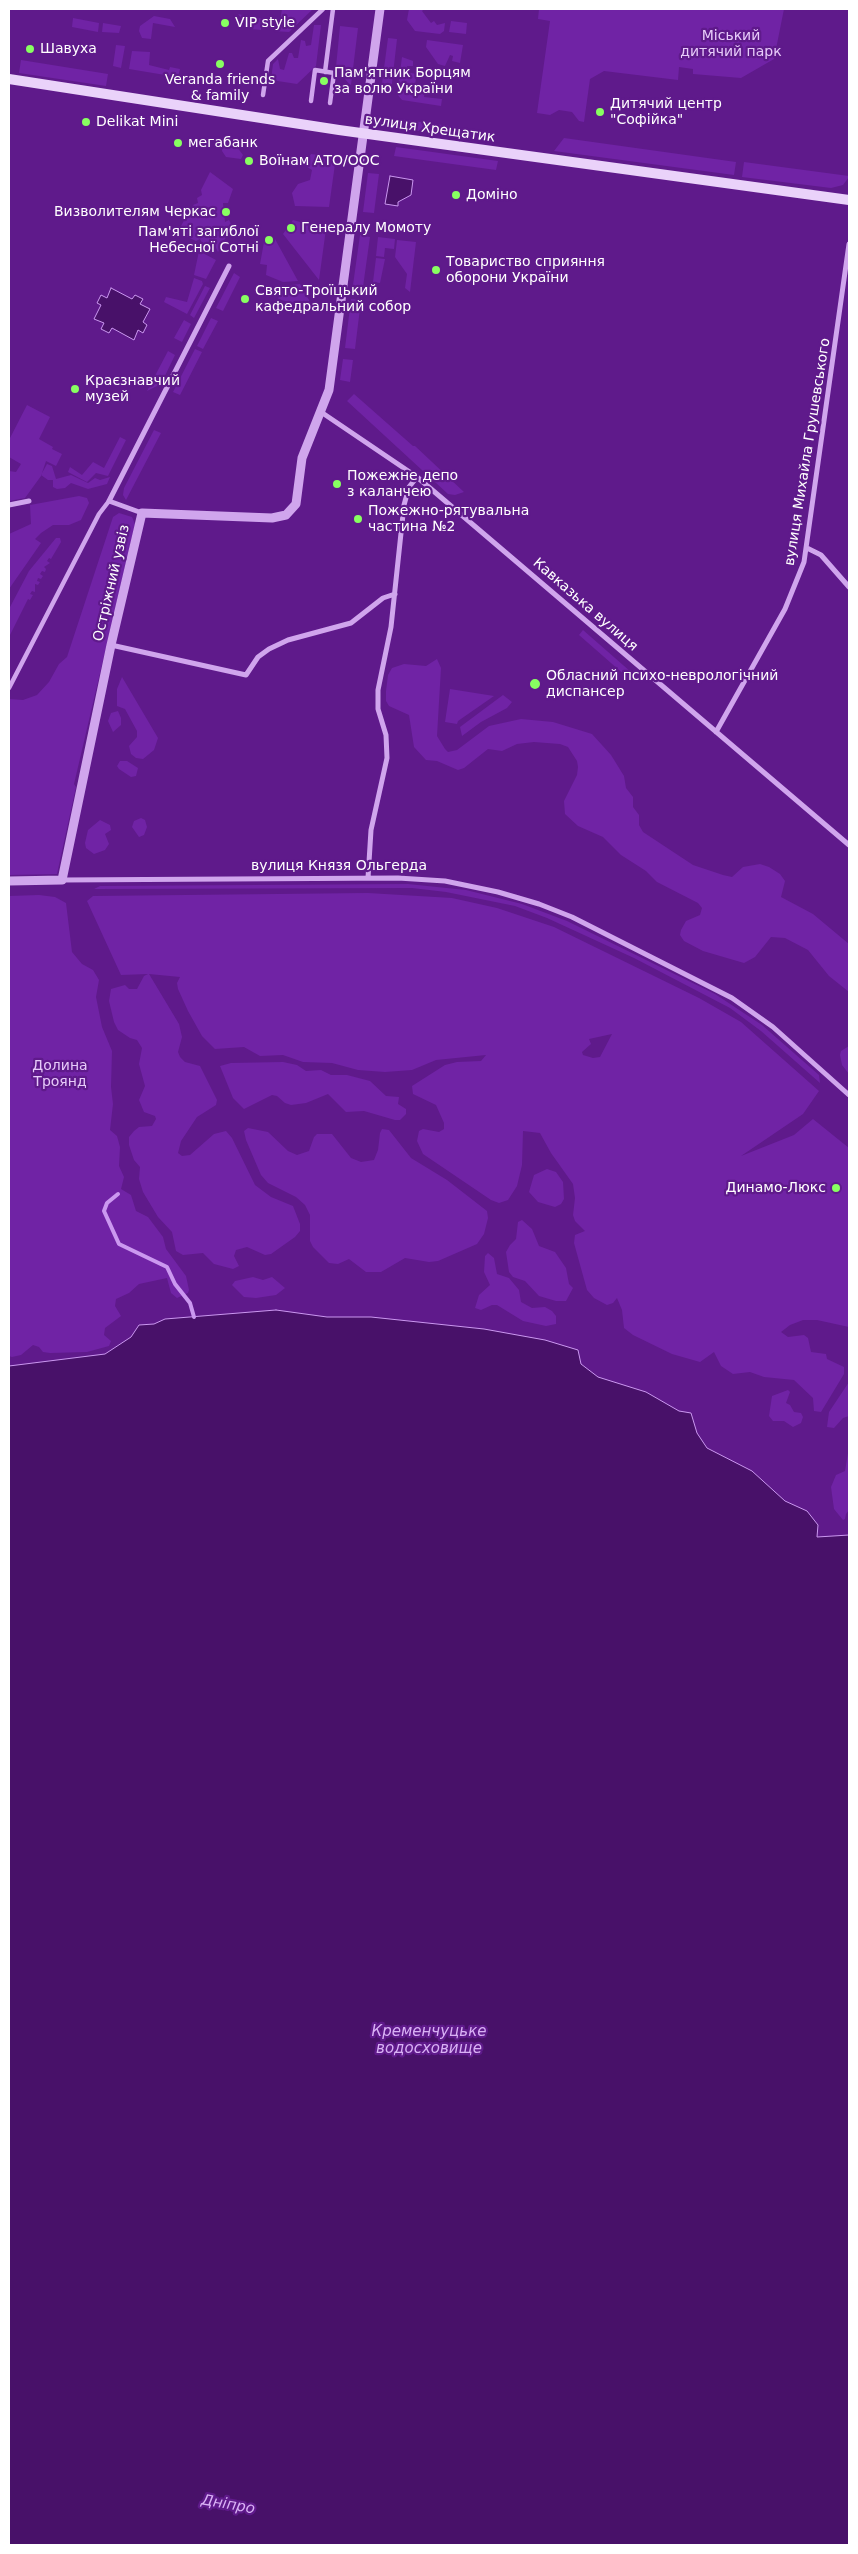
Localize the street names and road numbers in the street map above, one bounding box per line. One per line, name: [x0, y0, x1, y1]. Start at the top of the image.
street label: вулиця Хрещатик: [364, 112, 496, 146]
street label: вулиця Михайла Грушевського: [782, 337, 834, 567]
street label: Остріжний узвіз: [90, 523, 134, 643]
street label: Кавказька вулиця: [529, 555, 641, 655]
street label: вулиця Князя Ольгерда: [251, 858, 427, 874]

